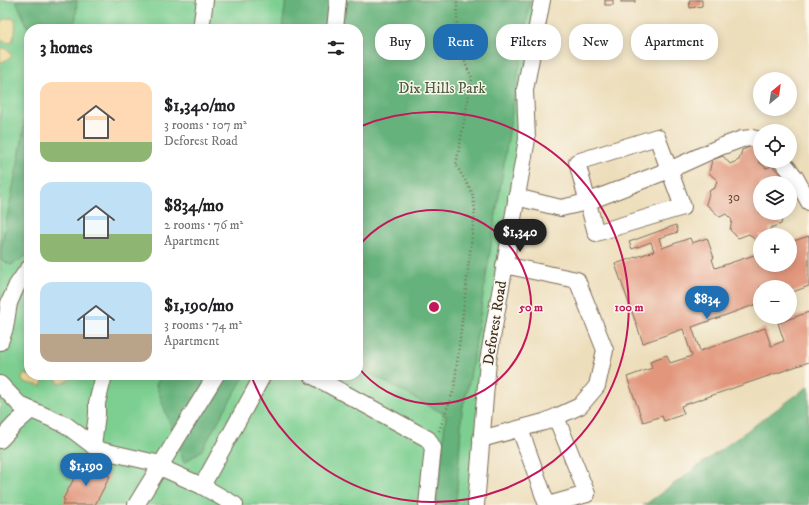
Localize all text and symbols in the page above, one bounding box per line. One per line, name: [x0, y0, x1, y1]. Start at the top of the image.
chip: Buy: [375, 24, 425, 60]
chip: Rent: [433, 24, 488, 60]
chip: Filters: [496, 24, 561, 60]
chip: New: [569, 24, 623, 60]
chip: Apartment: [631, 24, 718, 60]
text: 3 homes: [40, 37, 93, 59]
icon: filters: [325, 37, 347, 59]
north arrow: [753, 72, 797, 116]
map controls: [753, 72, 797, 324]
park label: Dix Hills Park: [398, 79, 486, 98]
text: $1,340/mo: [164, 95, 235, 117]
icon: home: [72, 98, 120, 146]
text: 3 rooms · 107 m²: [164, 117, 247, 133]
button: locate: [753, 124, 797, 168]
text: Deforest Road: [164, 133, 238, 149]
button: layers: [753, 176, 797, 220]
house number: 30: [728, 189, 740, 205]
text: $834/mo: [164, 195, 224, 217]
icon: home: [72, 198, 120, 246]
text: 2 rooms · 76 m²: [164, 217, 243, 233]
pin: $1,340: [487, 219, 553, 253]
text: $1,340: [503, 224, 537, 240]
button: +: [753, 228, 797, 272]
text: Apartment: [164, 233, 219, 249]
street label: Deforest Road: [479, 279, 511, 367]
button: −: [753, 280, 797, 324]
pin: $834: [683, 286, 731, 320]
text: $834: [694, 291, 720, 307]
text: $1,190/mo: [164, 295, 234, 317]
icon: home: [72, 298, 120, 346]
centre of rings: [427, 300, 441, 314]
text: 50 m: [518, 300, 543, 315]
text: 100 m: [615, 300, 643, 315]
text: 3 rooms · 74 m²: [164, 317, 242, 333]
text: Apartment: [164, 333, 219, 349]
pin: $1,190: [53, 453, 119, 487]
text: $1,190: [69, 458, 103, 474]

